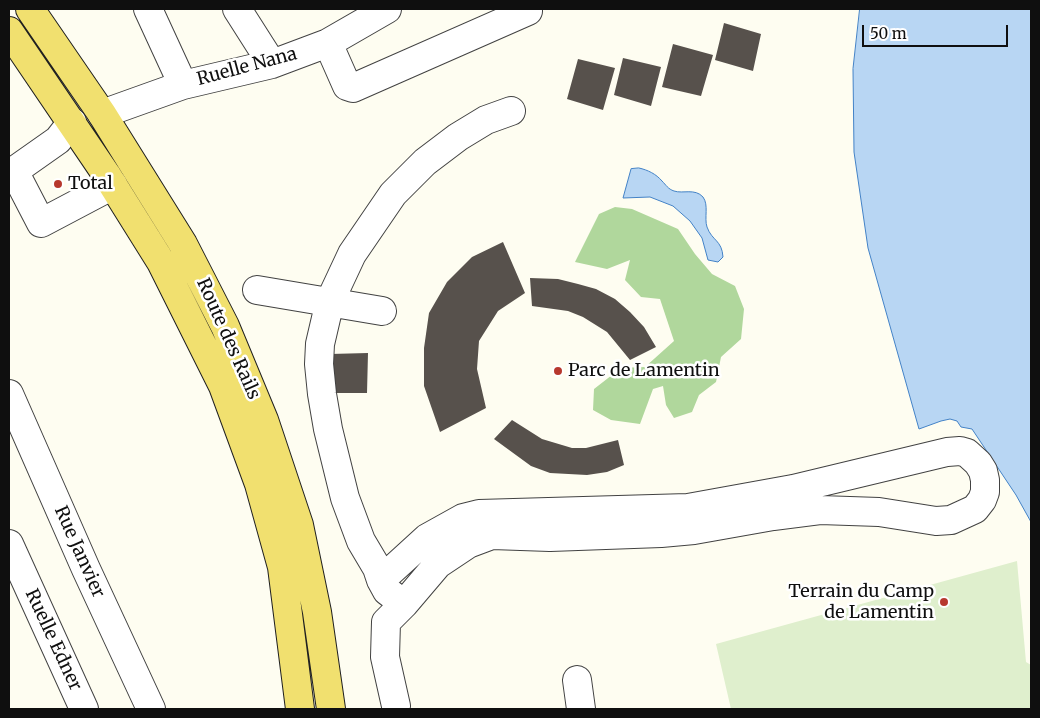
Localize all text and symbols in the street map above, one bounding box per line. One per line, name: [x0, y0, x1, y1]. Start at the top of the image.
scale bar: [865, 15, 1011, 47]
text: 50 m: [870, 24, 907, 43]
street label: Ruelle Nana: [195, 43, 299, 91]
place label: Total: [68, 173, 113, 195]
marker: Total: [52, 178, 64, 190]
street label: Route des Rails: [192, 275, 264, 403]
place label: Parc de Lamentin: [568, 360, 720, 382]
marker: Parc de Lamentin: [552, 365, 564, 377]
street label: Rue Janvier: [49, 503, 109, 601]
place label: Terrain du Camp de Lamentin: [788, 581, 934, 624]
street label: Ruelle Edner: [20, 586, 86, 694]
marker: Terrain du Camp de Lamentin: [938, 596, 950, 608]

